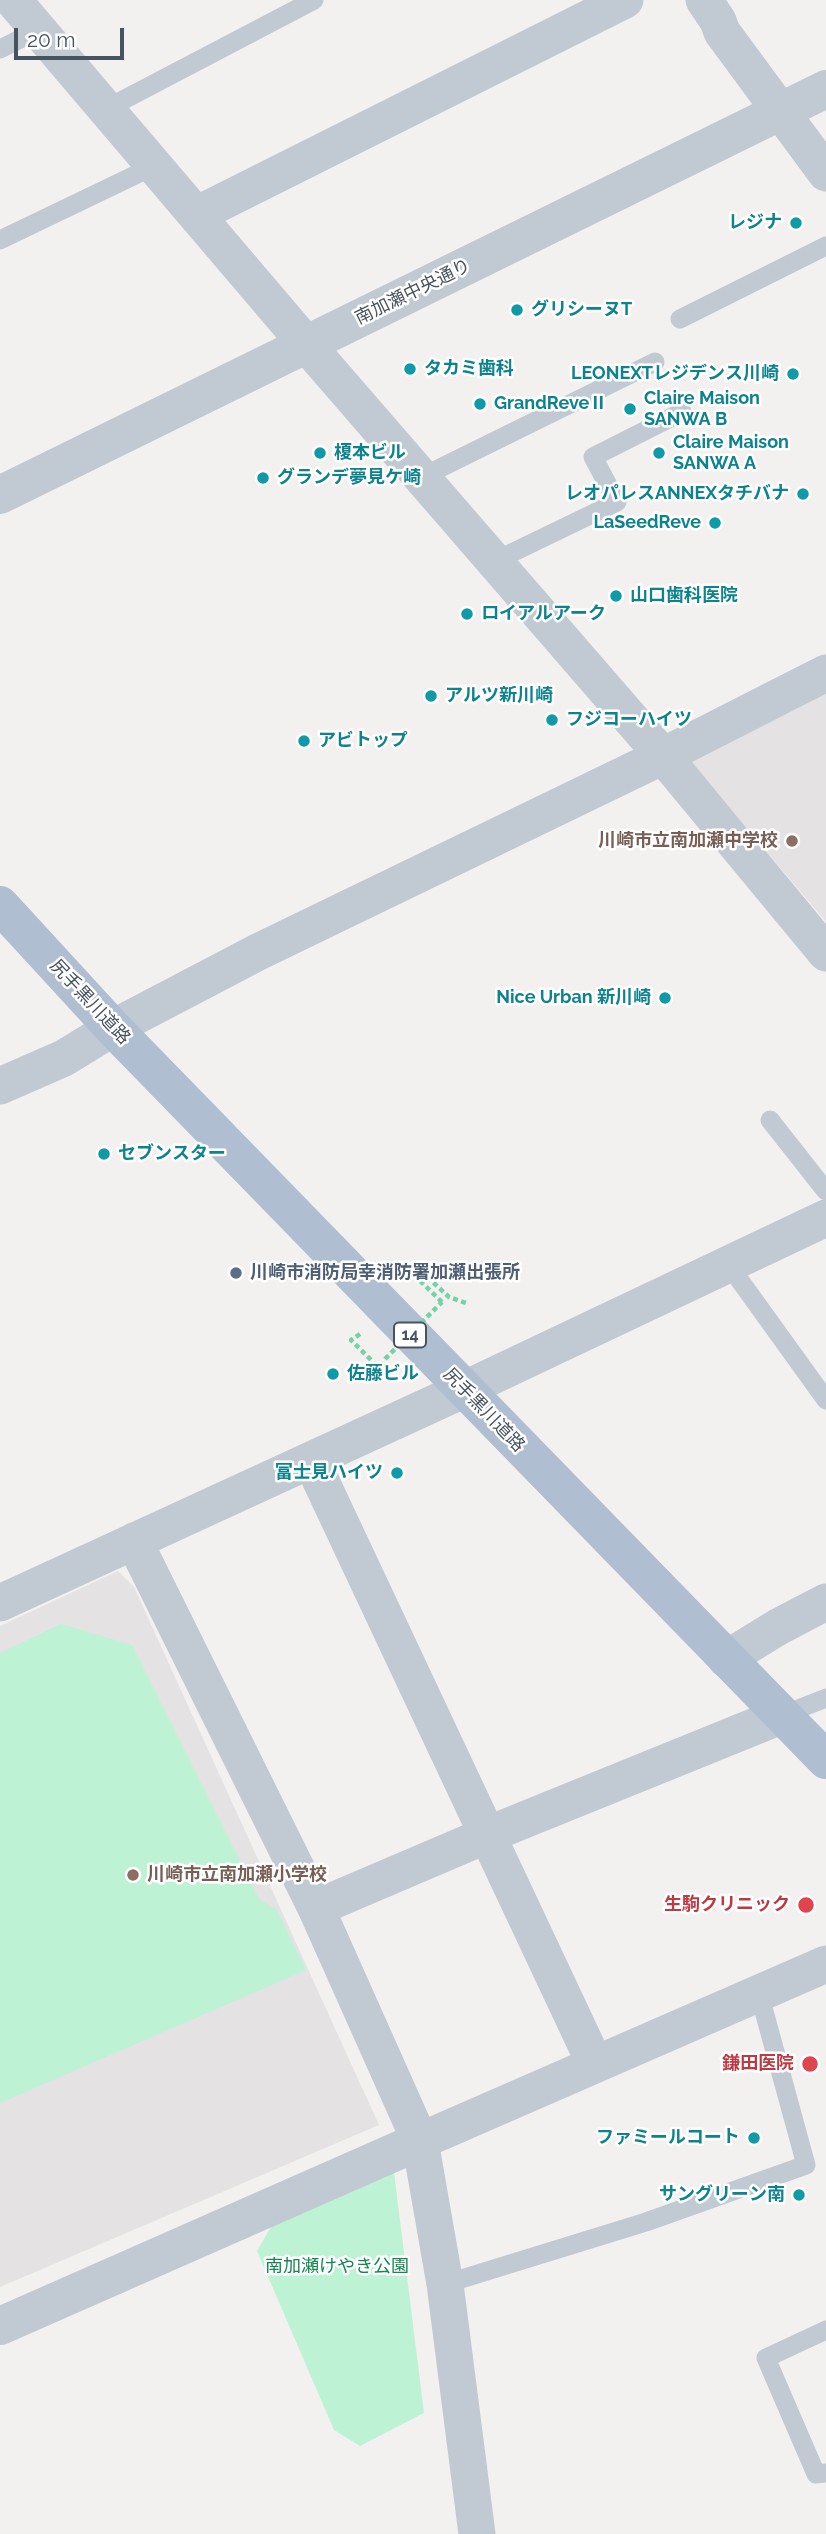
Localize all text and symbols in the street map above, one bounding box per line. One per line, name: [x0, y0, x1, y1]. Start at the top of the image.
scale bar: [18, 14, 128, 58]
text: 20 m: [27, 27, 75, 52]
place label: レジナ: [728, 212, 782, 234]
marker: レジナ: [788, 215, 804, 231]
street label: 南加瀬中央通り: [352, 255, 474, 329]
place label: グリシーヌT: [531, 299, 632, 321]
marker: グリシーヌT: [509, 302, 525, 318]
place label: タカミ歯科: [424, 358, 514, 380]
marker: タカミ歯科: [402, 361, 418, 377]
place label: LEONEXTレジデンス川崎: [571, 363, 779, 385]
marker: LEONEXTレジデンス川崎: [785, 366, 801, 382]
place label: Claire Maison SANWA B: [644, 388, 760, 430]
place label: GrandReveⅡ: [494, 393, 607, 415]
marker: GrandReveⅡ: [472, 396, 488, 412]
marker: Claire Maison SANWA B: [622, 401, 638, 417]
place label: Claire Maison SANWA A: [673, 432, 789, 474]
place label: 榎本ビル: [334, 442, 406, 464]
marker: 榎本ビル: [312, 445, 328, 461]
marker: Claire Maison SANWA A: [651, 445, 667, 461]
place label: グランデ夢見ケ崎: [277, 467, 421, 489]
marker: グランデ夢見ケ崎: [255, 470, 271, 486]
place label: レオパレスANNEXタチバナ: [565, 483, 789, 505]
marker: レオパレスANNEXタチバナ: [795, 486, 811, 502]
place label: LaSeedReve: [593, 512, 701, 534]
marker: LaSeedReve: [707, 515, 723, 531]
place label: 山口歯科医院: [630, 585, 738, 607]
marker: 山口歯科医院: [608, 588, 624, 604]
place label: ロイアルアーク: [481, 603, 606, 625]
marker: ロイアルアーク: [459, 606, 475, 622]
place label: アルツ新川崎: [445, 685, 553, 707]
marker: アルツ新川崎: [423, 688, 439, 704]
place label: フジコーハイツ: [566, 709, 692, 731]
marker: フジコーハイツ: [544, 712, 560, 728]
place label: アビトップ: [318, 730, 408, 752]
marker: アビトップ: [296, 733, 312, 749]
place label: 川崎市立南加瀬中学校: [598, 830, 778, 852]
marker: 川崎市立南加瀬中学校: [784, 833, 800, 849]
street label: 尻手黒川道路: [45, 955, 135, 1049]
place label: Nice Urban 新川崎: [496, 987, 651, 1009]
marker: Nice Urban 新川崎: [657, 990, 673, 1006]
place label: セブンスター: [118, 1143, 226, 1165]
marker: セブンスター: [96, 1146, 112, 1162]
place label: 川崎市消防局幸消防署加瀬出張所: [250, 1262, 520, 1284]
marker: 川崎市消防局幸消防署加瀬出張所: [228, 1265, 244, 1281]
road number: 14: [394, 1322, 426, 1348]
place label: 佐藤ビル: [347, 1363, 419, 1385]
street label: 尻手黒川道路: [439, 1364, 529, 1456]
marker: 佐藤ビル: [325, 1366, 341, 1382]
place label: 富士見ハイツ: [275, 1462, 383, 1484]
marker: 富士見ハイツ: [389, 1465, 405, 1481]
place label: 川崎市立南加瀬小学校: [147, 1864, 327, 1886]
marker: 川崎市立南加瀬小学校: [125, 1867, 141, 1883]
place label: 生駒クリニック: [664, 1894, 790, 1916]
marker: 生駒クリニック: [796, 1895, 816, 1915]
place label: 鎌田医院: [722, 2053, 794, 2075]
marker: 鎌田医院: [800, 2054, 820, 2074]
place label: ファミールコート: [596, 2127, 740, 2149]
marker: ファミールコート: [746, 2130, 762, 2146]
place label: サングリーン南: [659, 2184, 785, 2206]
marker: サングリーン南: [791, 2187, 807, 2203]
park label: 南加瀬けやき公園: [265, 2256, 409, 2278]

